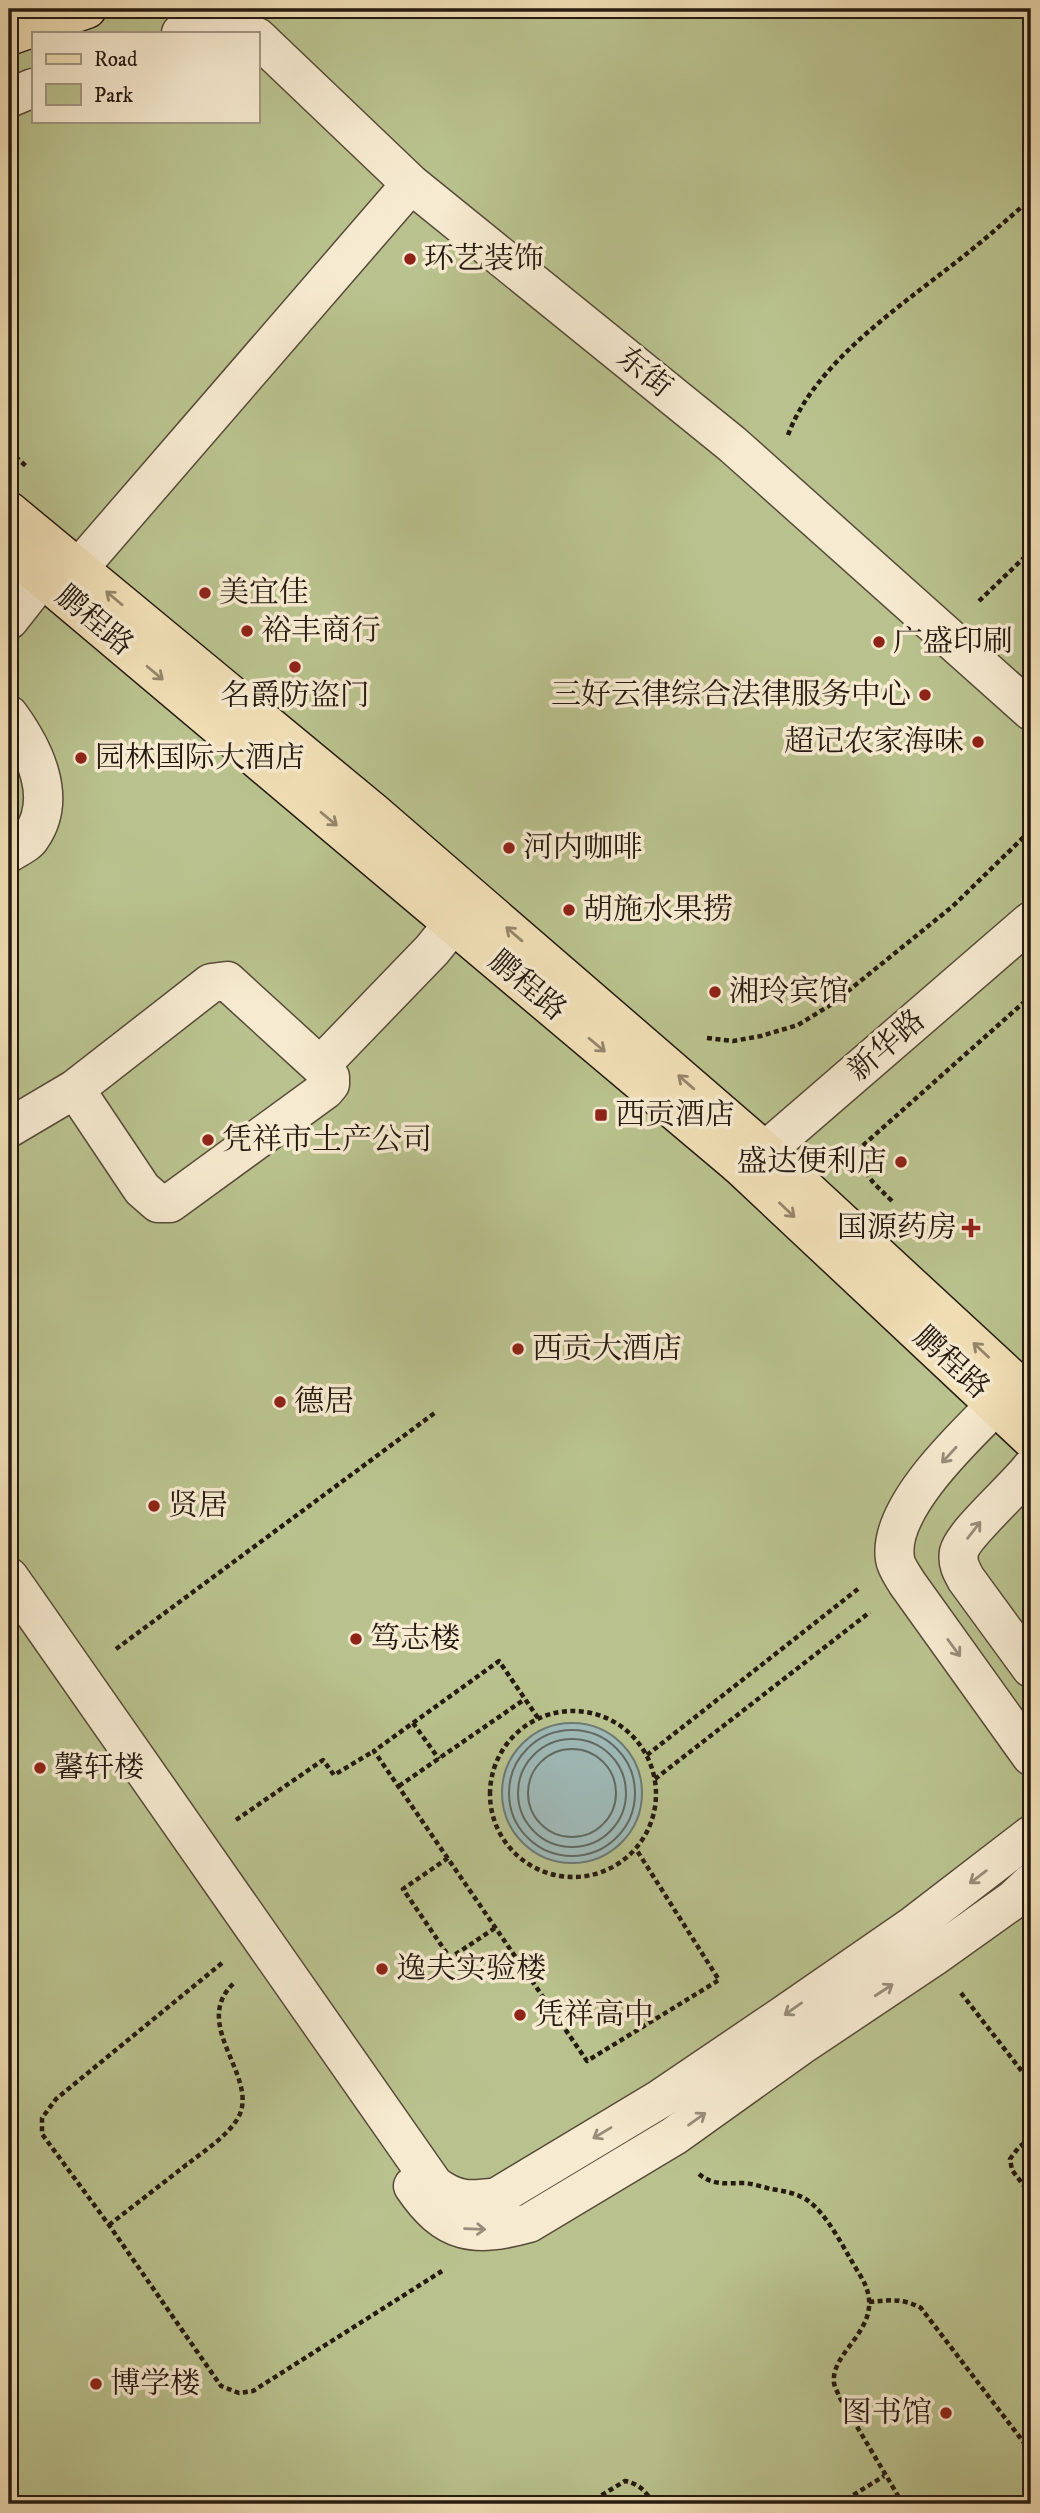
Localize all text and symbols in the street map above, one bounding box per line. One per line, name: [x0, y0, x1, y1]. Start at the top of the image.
legend: [32, 32, 259, 122]
text: Road: [94, 47, 138, 73]
text: Park: [94, 83, 134, 109]
place label: 环艺装饰: [424, 241, 544, 278]
marker: 环艺装饰: [402, 251, 418, 267]
street label: 东街: [609, 340, 679, 406]
place label: 美宜佳: [219, 575, 309, 612]
street label: 鹏程路: [48, 578, 140, 664]
marker: 美宜佳: [197, 585, 213, 601]
one-way arrow: [106, 591, 124, 606]
place label: 裕丰商行: [261, 613, 381, 650]
marker: 裕丰商行: [239, 623, 255, 639]
place label: 广盛印刷: [893, 624, 1013, 661]
marker: 广盛印刷: [871, 634, 887, 650]
marker: 名爵防盗门: [287, 659, 303, 675]
one-way arrow: [146, 665, 164, 681]
place label: 三好云律综合法律服务中心: [551, 677, 911, 714]
place label: 名爵防盗门: [220, 678, 370, 715]
marker: 三好云律综合法律服务中心: [917, 687, 933, 703]
place label: 超记农家海味: [784, 724, 964, 761]
marker: 超记农家海味: [970, 734, 986, 750]
place label: 园林国际大酒店: [95, 740, 305, 777]
marker: 园林国际大酒店: [73, 750, 89, 766]
one-way arrow: [320, 811, 338, 827]
place label: 河内咖啡: [523, 830, 643, 867]
marker: 河内咖啡: [501, 840, 517, 856]
place label: 胡施水果捞: [583, 892, 733, 929]
marker: 胡施水果捞: [561, 902, 577, 918]
one-way arrow: [505, 926, 523, 942]
street label: 鹏程路: [481, 943, 573, 1029]
place label: 湘玲宾馆: [729, 974, 849, 1011]
marker: 湘玲宾馆: [707, 984, 723, 1000]
street label: 新华路: [841, 1003, 933, 1089]
one-way arrow: [587, 1037, 605, 1053]
one-way arrow: [677, 1074, 695, 1090]
place label: 西贡酒店: [615, 1097, 735, 1134]
marker: 西贡酒店: [593, 1107, 609, 1123]
place label: 凭祥市土产公司: [222, 1122, 432, 1159]
marker: 凭祥市土产公司: [200, 1132, 216, 1148]
place label: 盛达便利店: [737, 1144, 887, 1181]
marker: 盛达便利店: [893, 1154, 909, 1170]
one-way arrow: [778, 1202, 795, 1219]
place label: 国源药房: [837, 1210, 957, 1247]
marker: 国源药房: [963, 1220, 979, 1236]
street label: 鹏程路: [905, 1319, 997, 1407]
place label: 西贡大酒店: [532, 1331, 682, 1368]
marker: 西贡大酒店: [510, 1341, 526, 1357]
one-way arrow: [973, 1342, 990, 1359]
place label: 德居: [294, 1384, 354, 1421]
marker: 德居: [272, 1394, 288, 1410]
one-way arrow: [940, 1446, 957, 1463]
place label: 贤居: [168, 1488, 228, 1525]
marker: 贤居: [146, 1498, 162, 1514]
one-way arrow: [967, 1521, 982, 1540]
place label: 笃志楼: [370, 1621, 460, 1658]
marker: 笃志楼: [348, 1631, 364, 1647]
one-way arrow: [946, 1638, 961, 1657]
place label: 馨轩楼: [54, 1750, 144, 1787]
marker: 馨轩楼: [32, 1760, 48, 1776]
one-way arrow: [969, 1870, 988, 1884]
place label: 逸夫实验楼: [396, 1951, 546, 1988]
marker: 逸夫实验楼: [374, 1961, 390, 1977]
one-way arrow: [874, 1983, 893, 1997]
place label: 凭祥高中: [534, 1997, 654, 2034]
one-way arrow: [783, 2002, 803, 2016]
marker: 凭祥高中: [512, 2007, 528, 2023]
one-way arrow: [687, 2112, 706, 2127]
one-way arrow: [593, 2127, 613, 2141]
one-way arrow: [463, 2223, 486, 2236]
place label: 博学楼: [110, 2366, 200, 2403]
marker: 博学楼: [88, 2376, 104, 2392]
place label: 图书馆: [842, 2395, 932, 2432]
marker: 图书馆: [938, 2405, 954, 2421]

